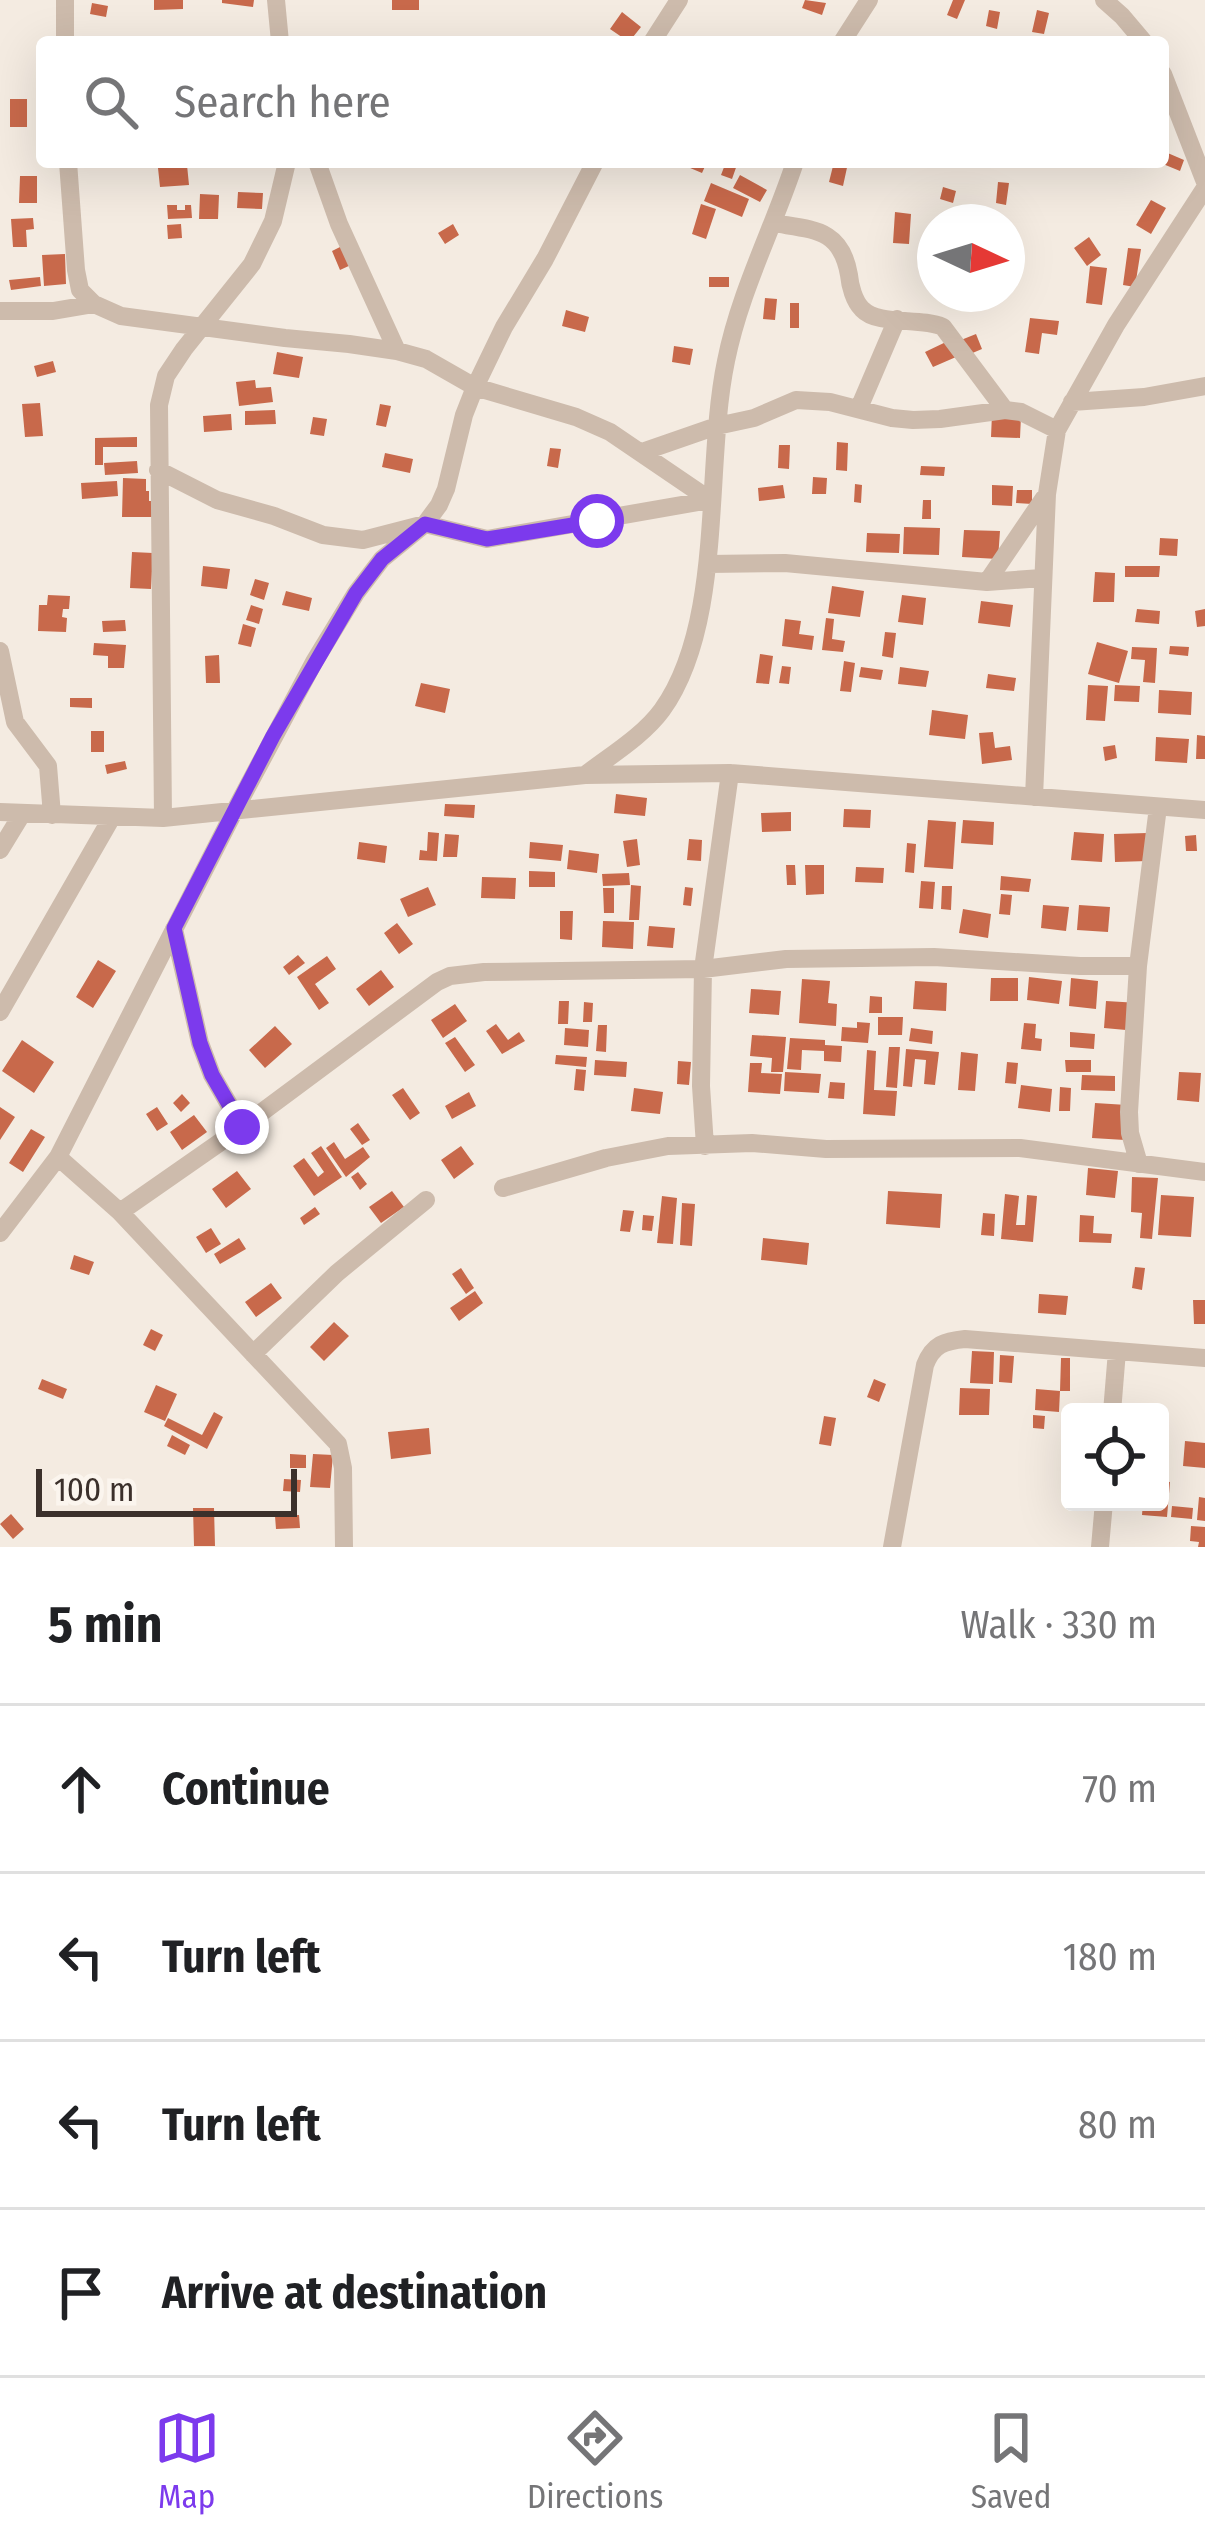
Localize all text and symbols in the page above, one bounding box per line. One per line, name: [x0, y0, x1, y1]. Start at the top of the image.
search box: [36, 36, 1169, 168]
icon: search: [78, 69, 144, 135]
text: Search here: [174, 75, 391, 129]
north arrow: [917, 204, 1025, 312]
route start: [570, 494, 624, 548]
route end: [215, 1100, 269, 1154]
map controls: [1061, 1403, 1169, 1511]
button: locate: [1061, 1403, 1169, 1511]
scale bar: [36, 1463, 297, 1516]
text: 100 m: [54, 1470, 134, 1510]
text: 5 min: [48, 1594, 163, 1656]
text: Walk · 330 m: [961, 1602, 1157, 1648]
icon: ahead: [48, 1756, 114, 1822]
text: Continue: [162, 1762, 330, 1816]
text: 70 m: [1082, 1766, 1157, 1812]
icon: left: [48, 1924, 114, 1990]
text: Turn left: [162, 1930, 321, 1984]
text: 180 m: [1063, 1934, 1157, 1980]
icon: left: [48, 2092, 114, 2158]
text: Turn left: [162, 2098, 321, 2152]
text: 80 m: [1078, 2102, 1157, 2148]
icon: arrive: [48, 2260, 114, 2326]
text: Arrive at destination: [162, 2266, 547, 2320]
tab: Map: [154, 2405, 220, 2517]
tab: Directions: [527, 2405, 663, 2517]
tab: Saved: [971, 2405, 1051, 2517]

